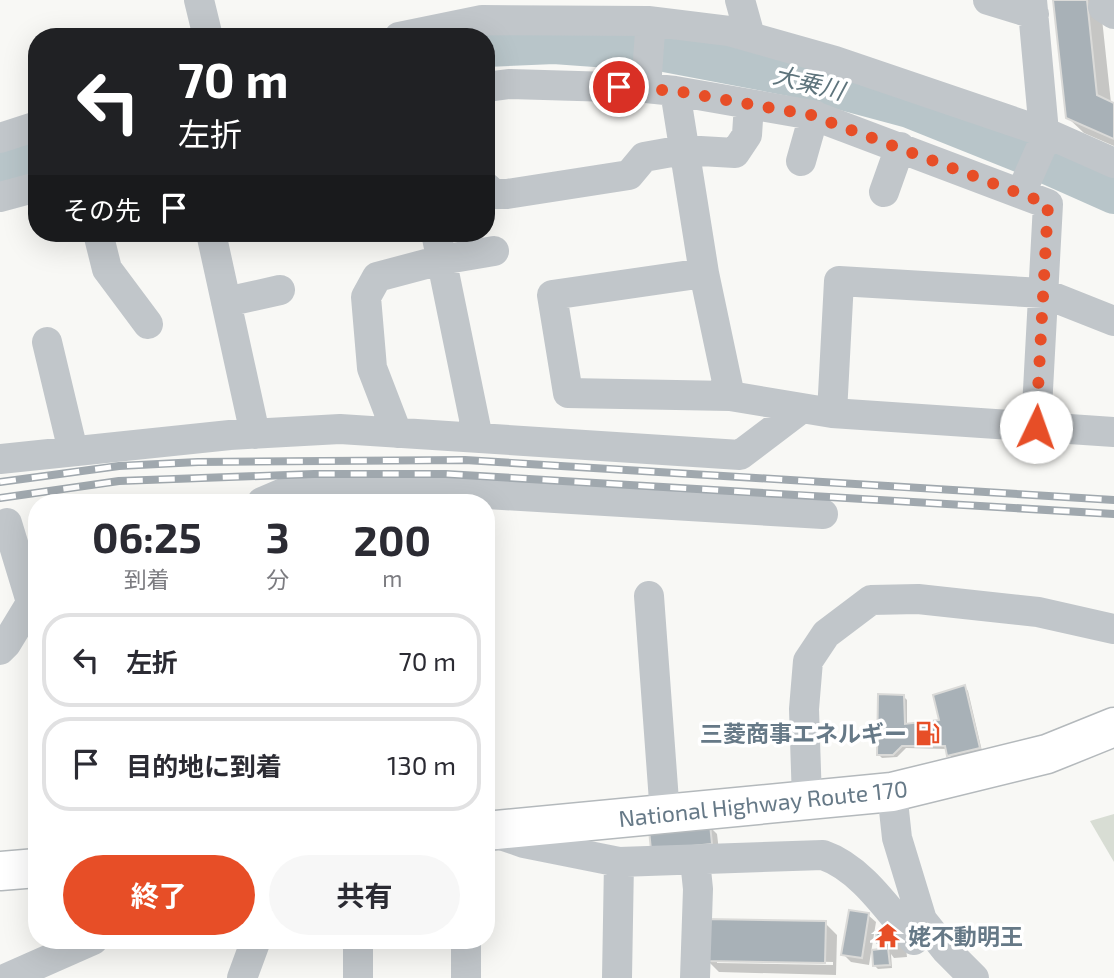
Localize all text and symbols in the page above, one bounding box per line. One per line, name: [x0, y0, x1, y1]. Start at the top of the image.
text: 70 m: [178, 49, 289, 108]
icon: left: [63, 56, 154, 147]
pin: [589, 57, 649, 117]
water label: 大乗川: [771, 59, 850, 106]
icon: arrive: [600, 68, 638, 106]
text: 左折: [178, 114, 242, 152]
icon: arrive: [155, 189, 193, 227]
text: その先: [63, 194, 141, 225]
position arrow: [999, 390, 1073, 464]
text: 06:25: [92, 511, 202, 561]
text: 3: [266, 511, 290, 561]
text: 200: [354, 514, 431, 564]
text: m: [382, 564, 402, 592]
text: 到着: [124, 565, 170, 593]
text: 分: [266, 565, 289, 593]
icon: left: [67, 641, 105, 679]
text: 70 m: [398, 645, 456, 676]
text: 左折: [126, 646, 178, 677]
place label: 三菱商事エネルギー: [700, 719, 907, 747]
fuel station icon: 三菱商事エネルギー: [913, 719, 941, 747]
icon: arrive: [67, 745, 105, 783]
text: 130 m: [387, 749, 456, 780]
text: 目的地に到着: [126, 750, 282, 781]
street label: National Highway Route 170: [617, 774, 909, 832]
button: 終了: [63, 855, 255, 935]
button: 共有: [269, 855, 460, 935]
temple icon: 姥不動明王: [874, 922, 902, 950]
place label: 姥不動明王: [908, 922, 1023, 950]

